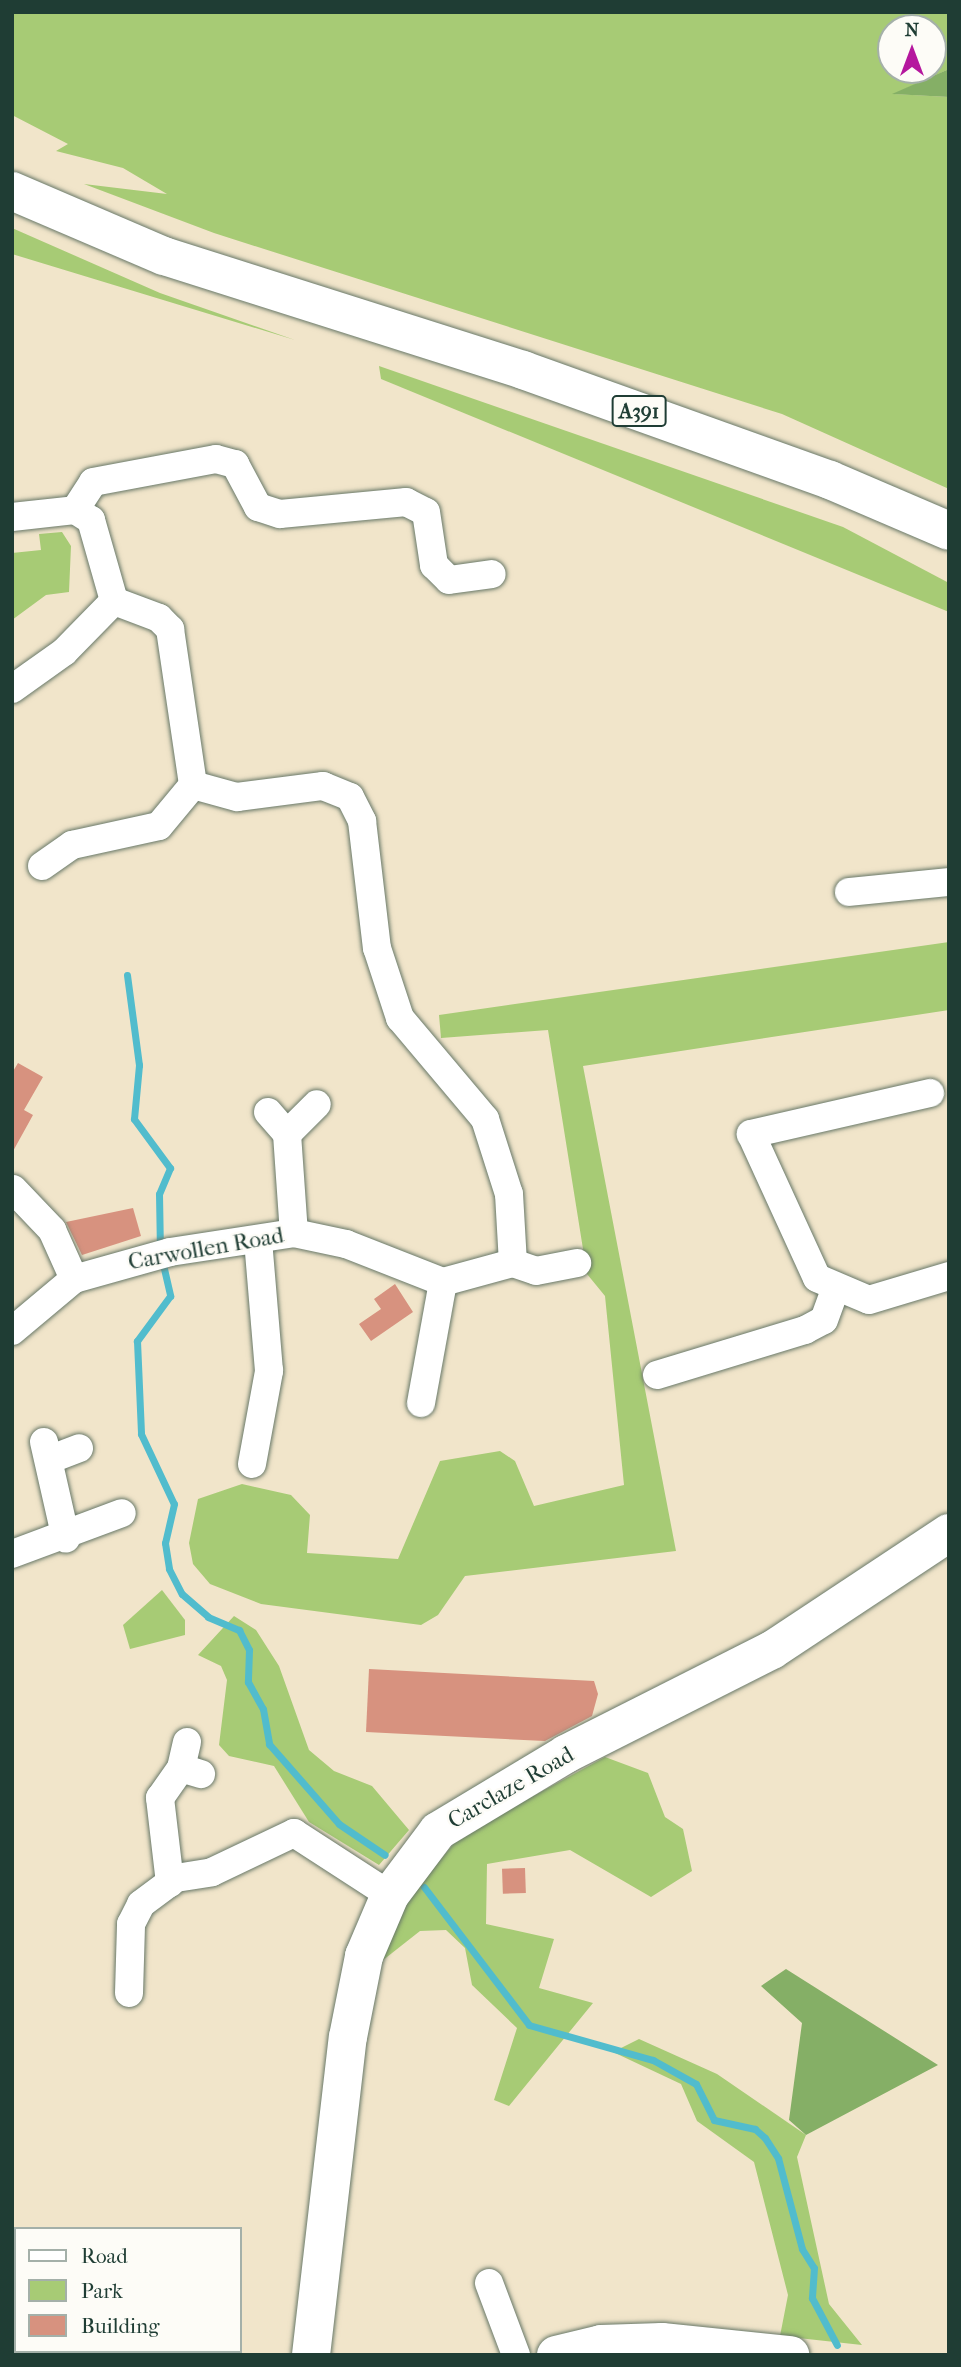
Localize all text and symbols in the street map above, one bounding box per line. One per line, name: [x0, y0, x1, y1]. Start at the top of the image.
north arrow: [877, 14, 947, 84]
text: N: [905, 19, 919, 41]
road number: A391: [611, 394, 667, 428]
street label: Carwollen Road: [126, 1222, 286, 1276]
street label: Carclaze Road: [443, 1741, 579, 1835]
legend: [14, 2227, 242, 2353]
text: Road: [81, 2244, 128, 2268]
text: Park: [81, 2279, 123, 2303]
text: Building: [81, 2314, 159, 2338]

